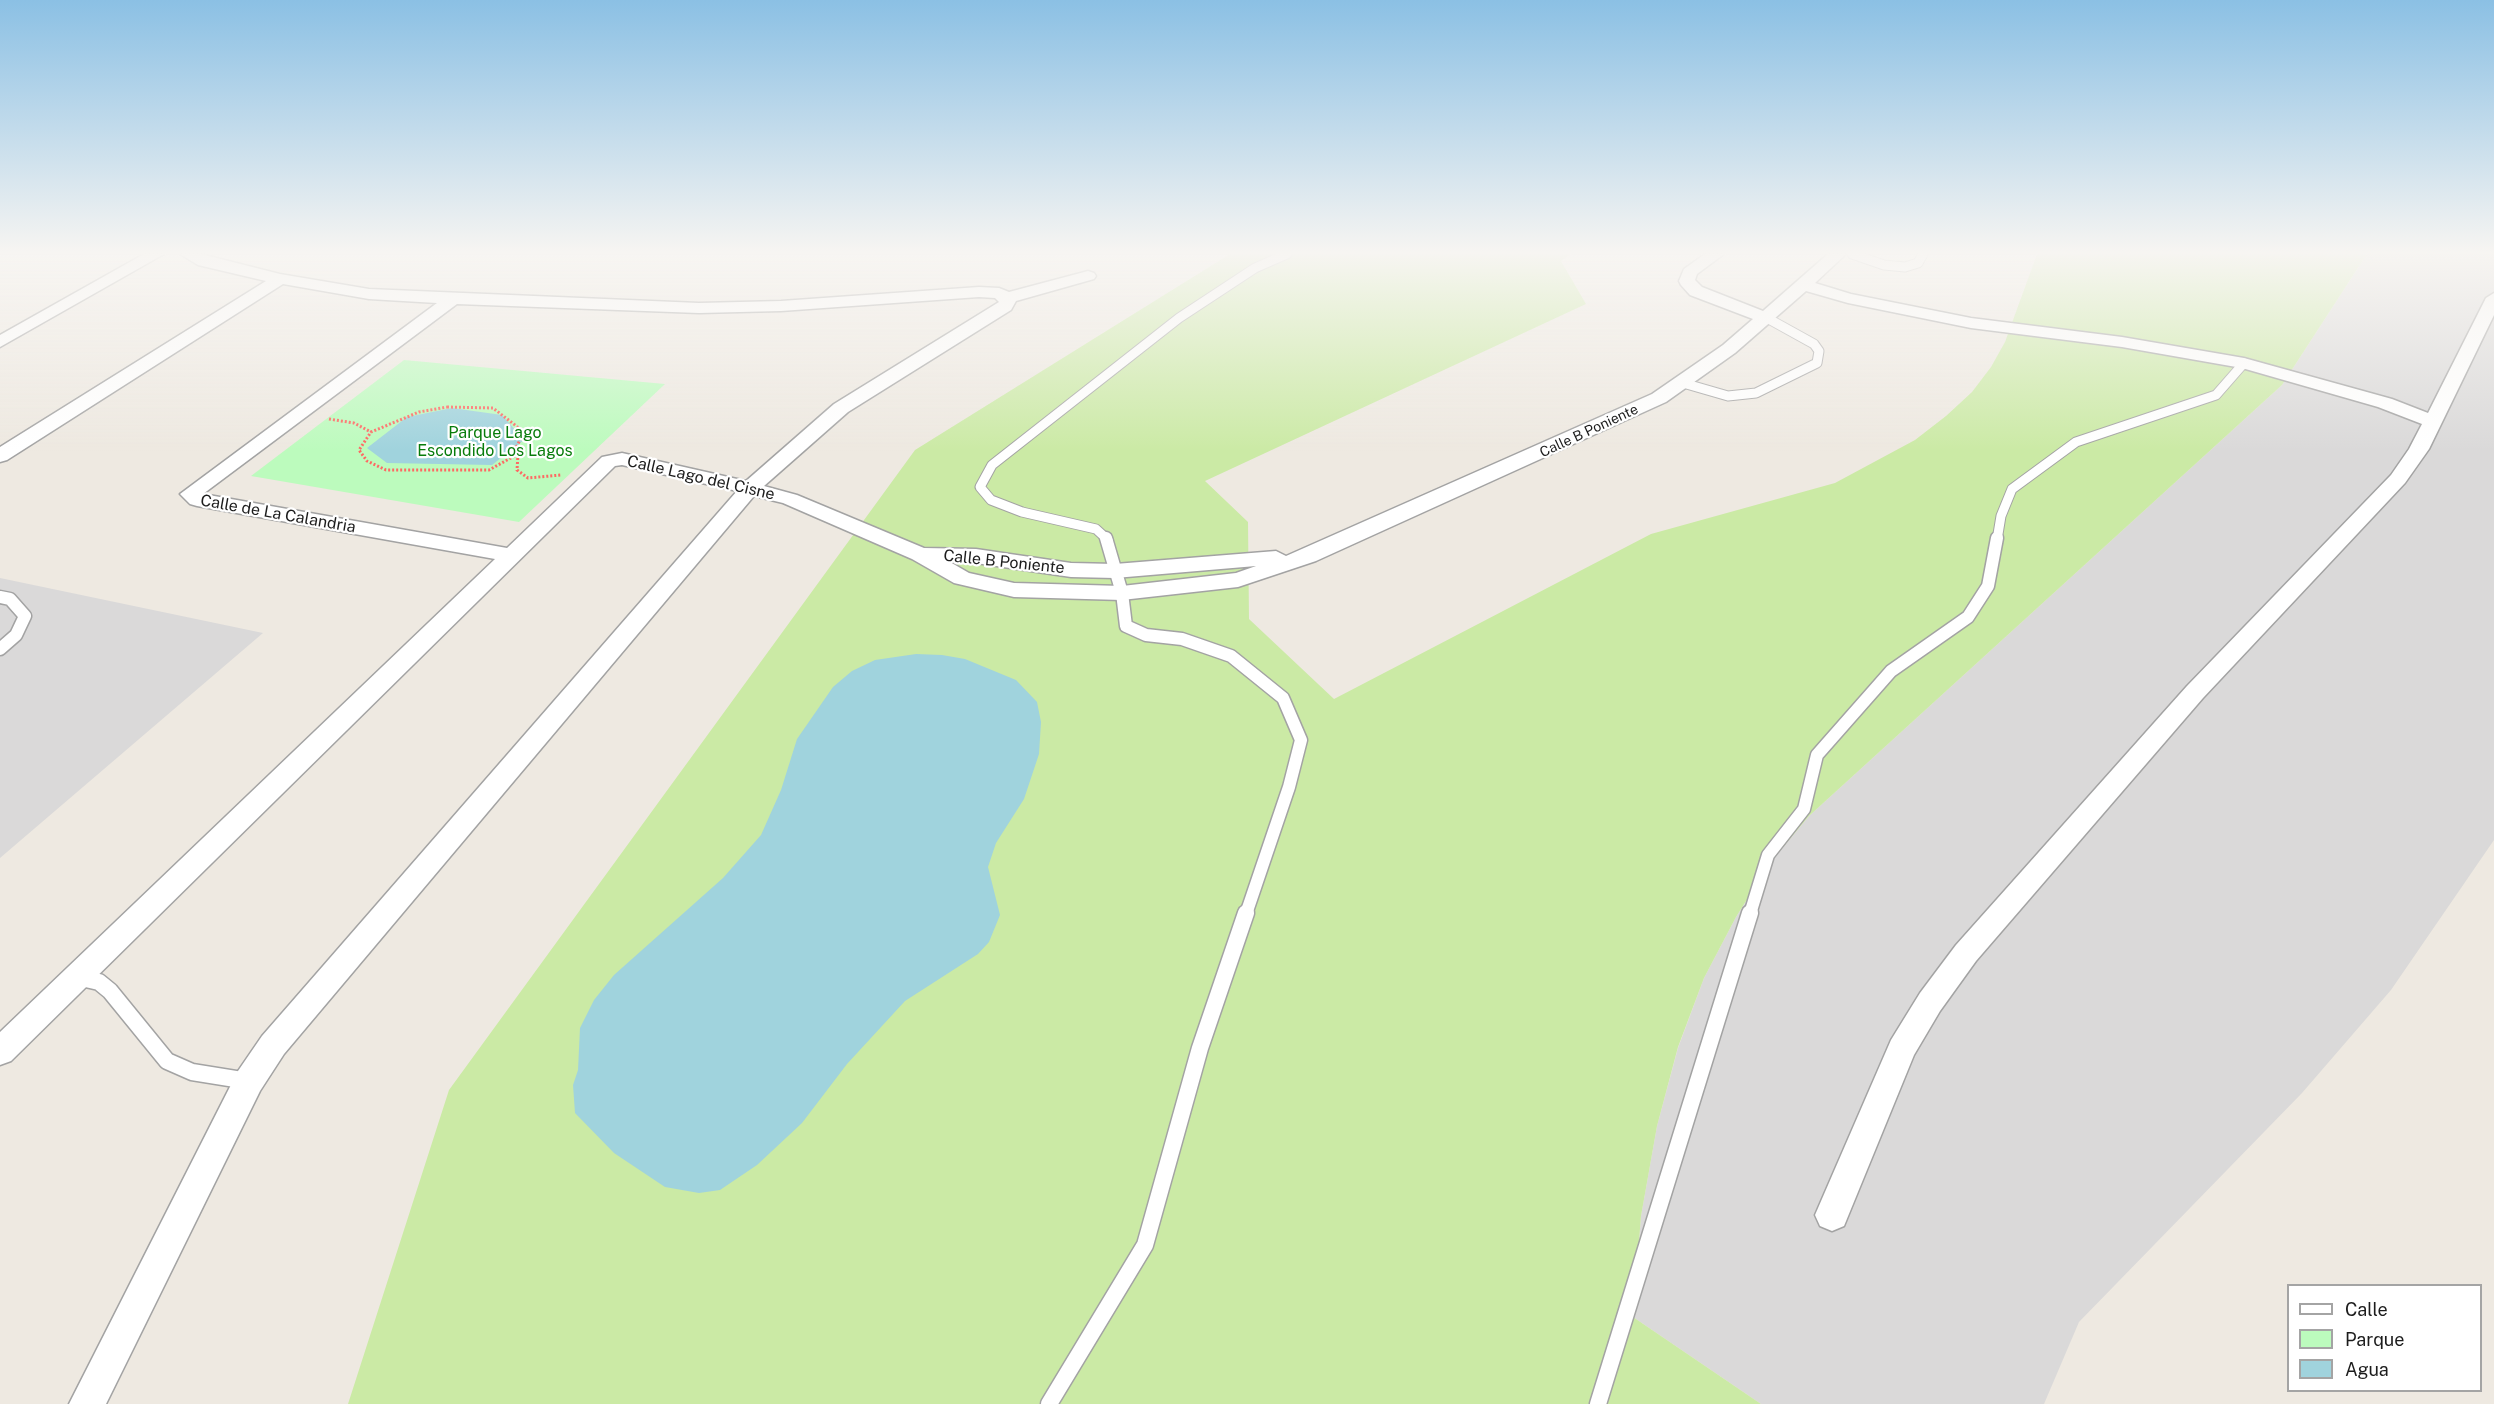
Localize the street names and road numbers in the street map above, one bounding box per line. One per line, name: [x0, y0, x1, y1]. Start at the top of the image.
street label: Calle B Poniente: [1537, 401, 1641, 461]
street label: Calle Lago del Cisne: [625, 452, 777, 504]
street label: Calle de La Calandria: [199, 491, 357, 537]
street label: Calle B Poniente: [942, 546, 1066, 578]

